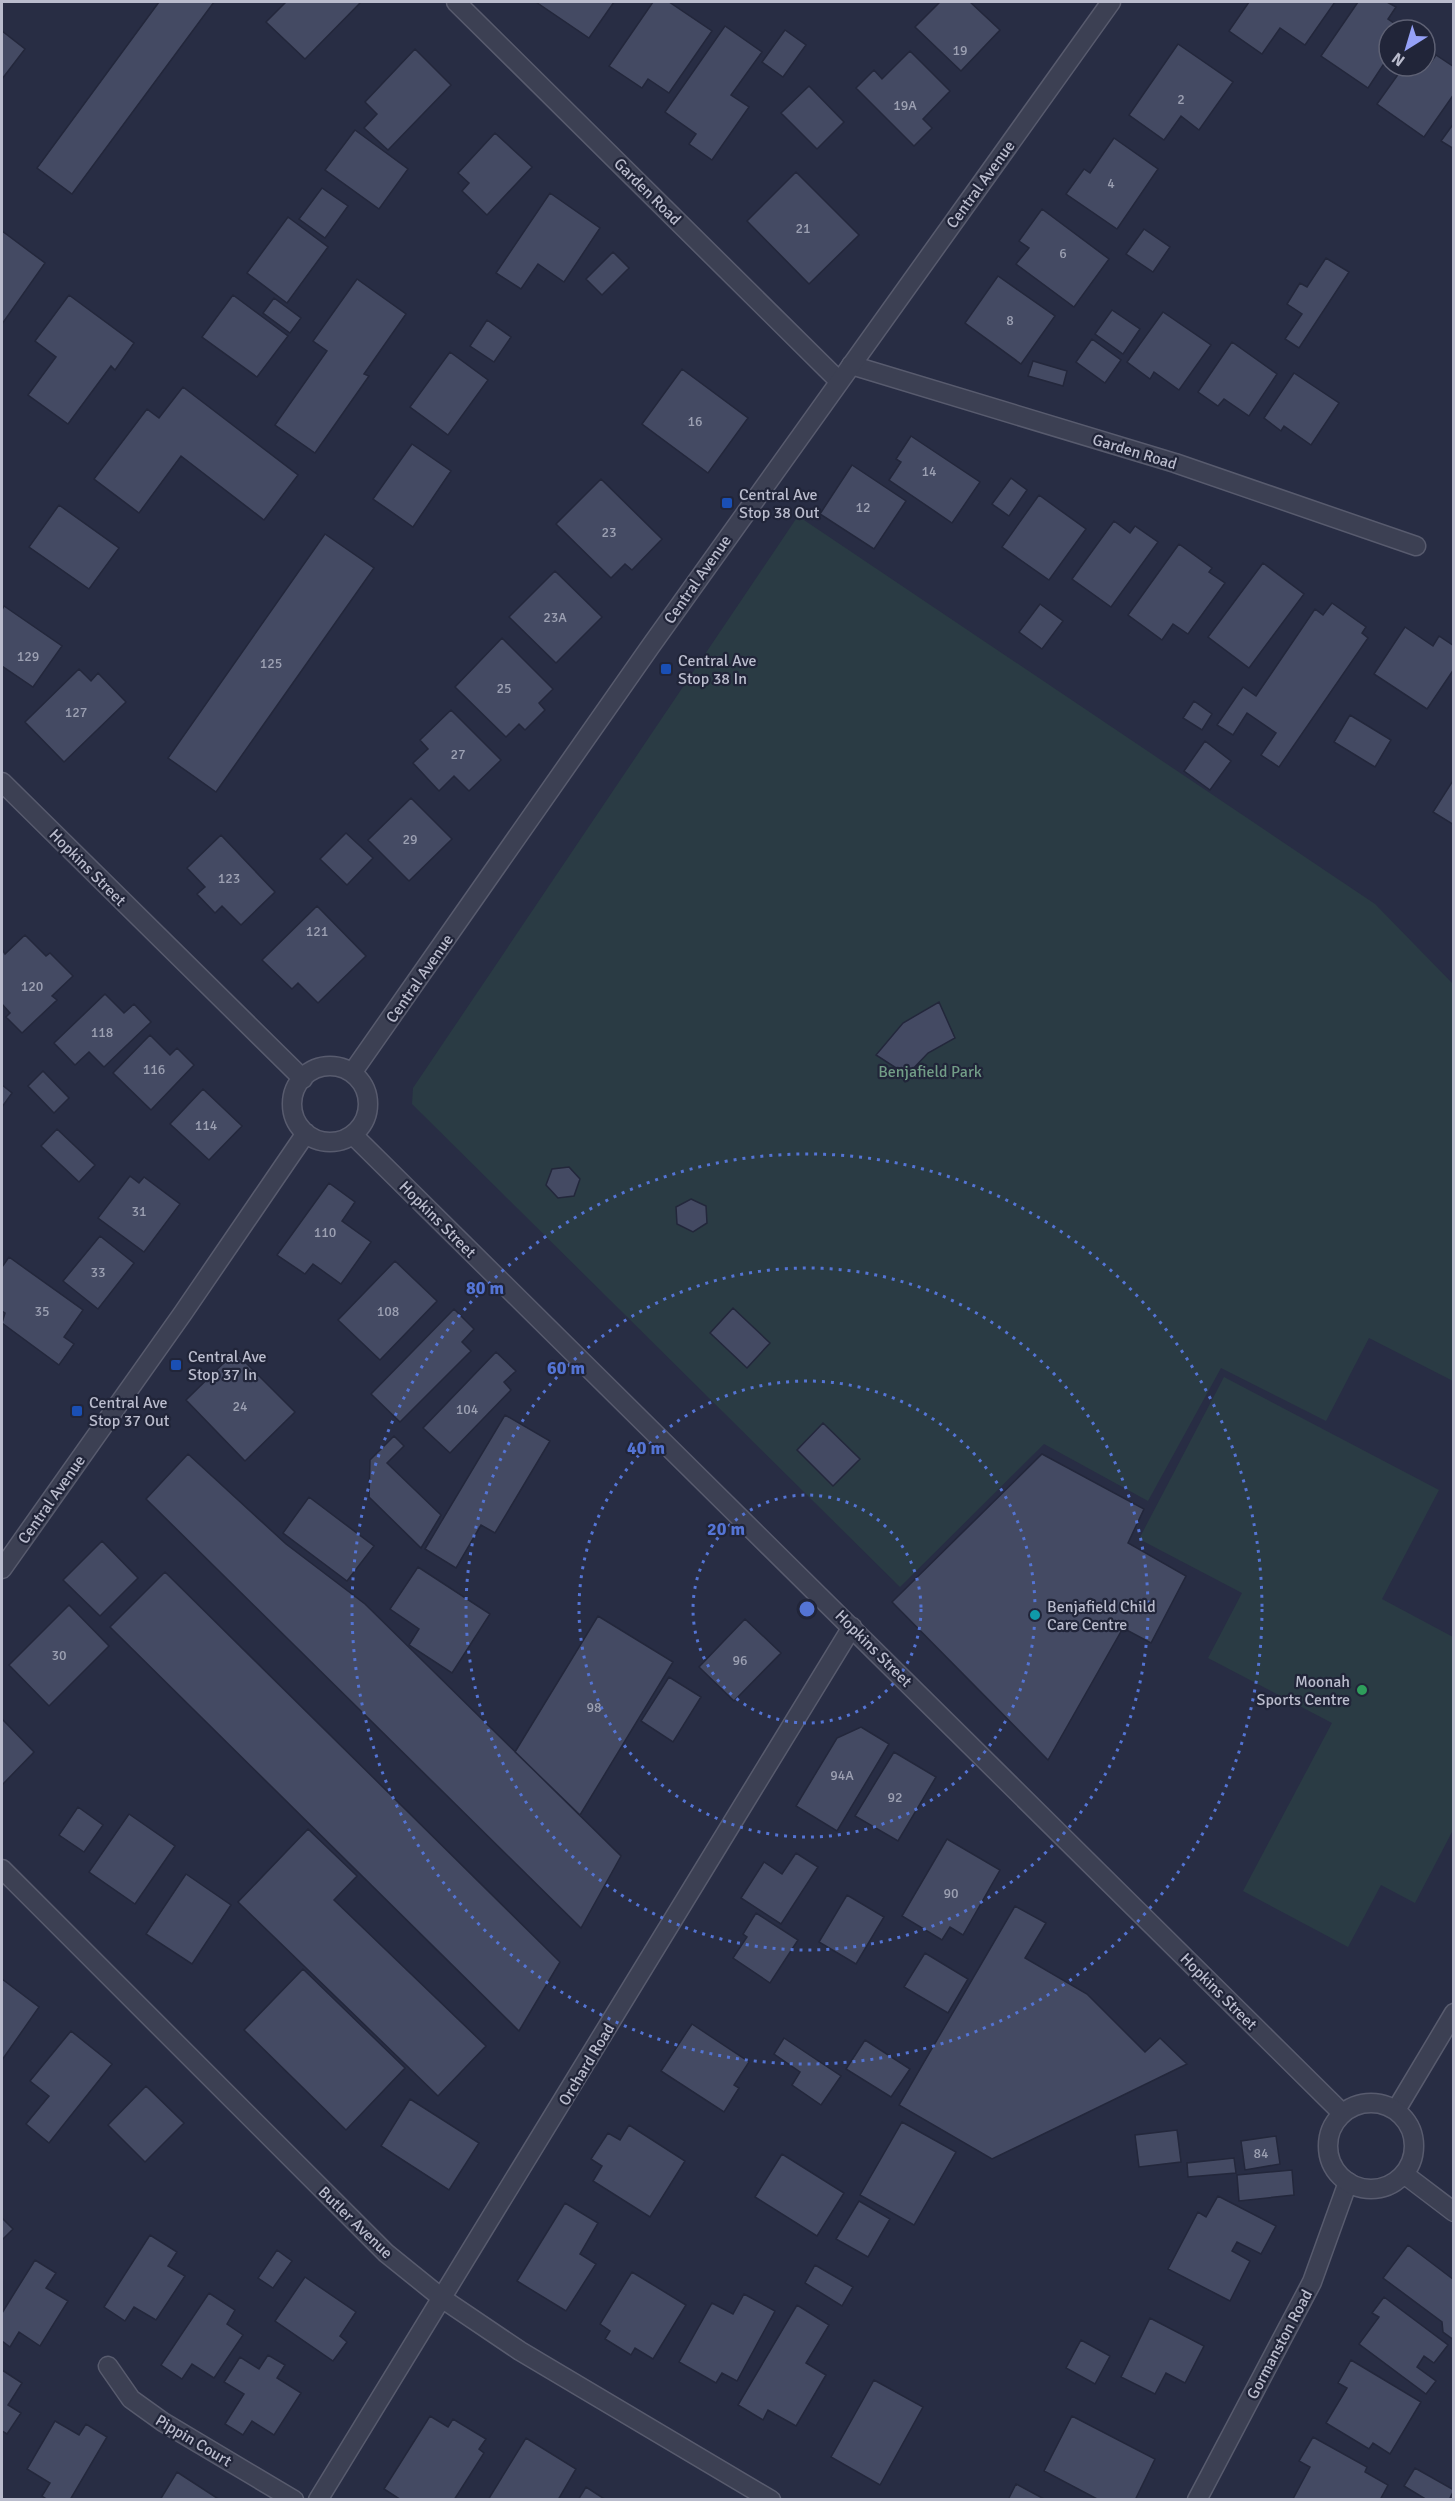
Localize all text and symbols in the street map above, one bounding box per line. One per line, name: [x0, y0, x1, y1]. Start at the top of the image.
north arrow: [1377, 18, 1437, 78]
house number: 19: [952, 42, 968, 59]
text: N: [1388, 48, 1409, 71]
house number: 2: [1177, 91, 1185, 108]
house number: 19A: [893, 97, 917, 114]
street label: Central Avenue: [942, 137, 1019, 233]
street label: Garden Road: [609, 154, 685, 230]
house number: 4: [1107, 175, 1115, 192]
house number: 21: [795, 220, 811, 237]
house number: 6: [1059, 245, 1067, 262]
house number: 8: [1006, 312, 1014, 329]
house number: 16: [687, 413, 703, 430]
street label: Garden Road: [1090, 430, 1179, 474]
house number: 14: [921, 463, 937, 480]
place label: Central Ave Stop 38 Out: [739, 485, 820, 523]
marker: Central Ave Stop 38 Out: [720, 496, 734, 510]
house number: 12: [855, 499, 871, 516]
house number: 23: [601, 524, 617, 541]
street label: Central Avenue: [660, 531, 736, 628]
house number: 23A: [543, 609, 567, 626]
house number: 129: [17, 648, 39, 665]
place label: Central Ave Stop 38 In: [678, 651, 757, 689]
house number: 125: [260, 655, 282, 672]
marker: Central Ave Stop 38 In: [659, 662, 673, 676]
house number: 25: [496, 680, 512, 697]
house number: 127: [65, 704, 87, 721]
house number: 27: [450, 746, 466, 763]
street label: Hopkins Street: [45, 825, 130, 911]
house number: 29: [402, 831, 418, 848]
house number: 123: [218, 870, 240, 887]
house number: 121: [306, 923, 328, 940]
street label: Central Avenue: [382, 930, 458, 1027]
house number: 120: [21, 978, 43, 995]
house number: 118: [91, 1024, 113, 1041]
house number: 116: [143, 1061, 165, 1078]
park label: Benjafield Park: [878, 1062, 982, 1082]
house number: 114: [195, 1117, 218, 1134]
street label: Hopkins Street: [395, 1177, 480, 1263]
house number: 31: [131, 1203, 147, 1220]
house number: 110: [314, 1224, 336, 1241]
house number: 33: [90, 1264, 106, 1281]
text: 80 m: [466, 1277, 504, 1299]
house number: 35: [34, 1303, 50, 1320]
house number: 108: [377, 1303, 399, 1320]
place label: Central Ave Stop 37 In: [188, 1347, 267, 1385]
text: 60 m: [547, 1357, 585, 1379]
marker: Central Ave Stop 37 In: [169, 1358, 183, 1372]
place label: Central Ave Stop 37 Out: [89, 1393, 170, 1431]
house number: 24: [232, 1398, 248, 1415]
house number: 104: [456, 1401, 479, 1418]
marker: Central Ave Stop 37 Out: [70, 1404, 84, 1418]
text: 40 m: [627, 1437, 665, 1459]
street label: Central Avenue: [14, 1451, 90, 1548]
text: 20 m: [707, 1518, 745, 1540]
place label: Benjafield Child Care Centre: [1047, 1597, 1156, 1635]
centre of rings: [797, 1599, 817, 1619]
street label: Hopkins Street: [831, 1606, 916, 1692]
marker: Benjafield Child Care Centre: [1028, 1608, 1042, 1622]
house number: 30: [51, 1647, 67, 1664]
house number: 96: [732, 1652, 748, 1669]
place label: Moonah Sports Centre: [1257, 1672, 1350, 1710]
marker: Moonah Sports Centre: [1355, 1683, 1369, 1697]
house number: 98: [586, 1699, 602, 1716]
house number: 94A: [830, 1767, 854, 1784]
house number: 92: [887, 1789, 903, 1806]
house number: 90: [943, 1885, 959, 1902]
street label: Hopkins Street: [1176, 1949, 1261, 2035]
street label: Orchard Road: [554, 2020, 619, 2109]
house number: 84: [1253, 2145, 1269, 2162]
street label: Butler Avenue: [314, 2182, 397, 2263]
street label: Gormanston Road: [1243, 2286, 1317, 2403]
street label: Pippin Court: [152, 2410, 236, 2472]

